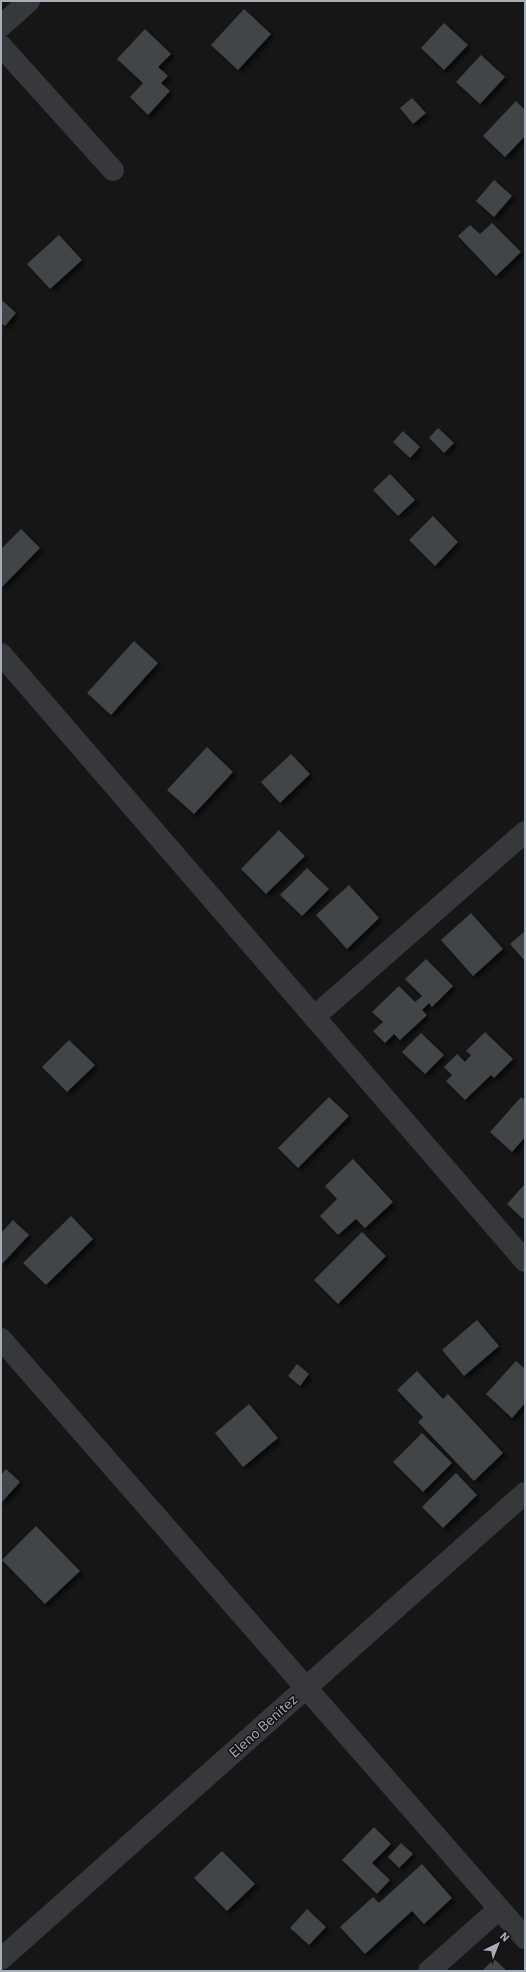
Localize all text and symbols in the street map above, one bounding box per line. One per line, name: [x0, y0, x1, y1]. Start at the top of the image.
street label: Eleno Benitez: [225, 1690, 301, 1761]
north arrow: [478, 1924, 518, 1964]
text: N: [497, 1929, 513, 1945]

